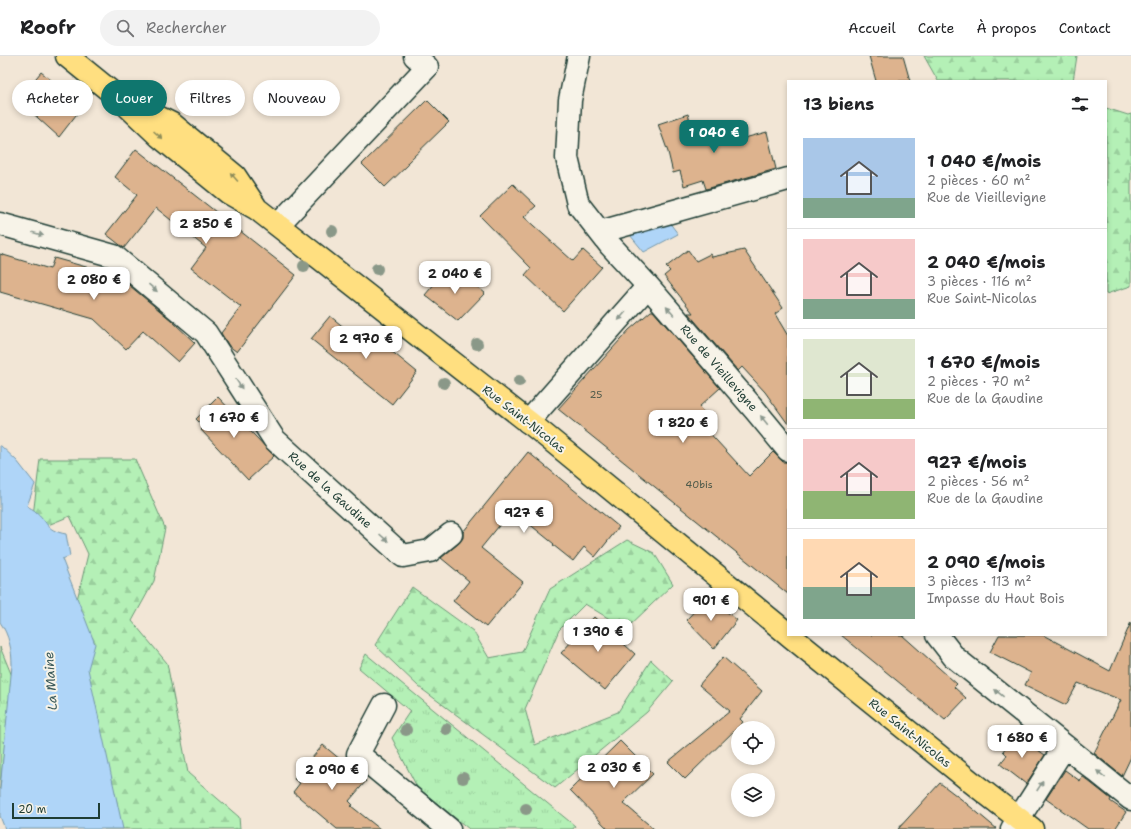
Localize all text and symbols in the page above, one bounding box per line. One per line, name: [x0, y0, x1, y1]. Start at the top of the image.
search box: [100, 10, 380, 46]
text: Roofr: [20, 15, 76, 40]
icon: search: [114, 17, 136, 39]
text: Rechercher: [146, 18, 227, 38]
text: Accueil: [848, 19, 896, 37]
text: Carte: [918, 19, 954, 37]
text: À propos: [976, 19, 1037, 37]
text: Contact: [1059, 19, 1111, 37]
chip: Acheter: [12, 80, 93, 116]
chip: Louer: [101, 80, 167, 116]
chip: Filtres: [175, 80, 245, 116]
chip: Nouveau: [253, 80, 340, 116]
text: 13 biens: [803, 93, 874, 115]
icon: filters: [1069, 93, 1091, 115]
pin: 1 040 €: [677, 120, 751, 154]
text: 1 040 €: [688, 124, 740, 141]
one-way arrow: [153, 131, 164, 140]
text: 1 040 €/mois: [927, 150, 1041, 172]
icon: home: [835, 154, 883, 202]
one-way arrow: [230, 172, 239, 182]
text: 2 pièces · 60 m²: [927, 172, 1030, 189]
text: Rue de Vieillevigne: [927, 189, 1046, 206]
pin: 2 850 €: [169, 211, 243, 245]
text: 2 850 €: [179, 215, 233, 232]
one-way arrow: [32, 231, 44, 237]
text: 2 040 €/mois: [927, 251, 1045, 273]
icon: home: [835, 255, 883, 303]
pin: 2 040 €: [418, 261, 492, 295]
text: 2 040 €: [428, 265, 482, 282]
pin: 2 080 €: [57, 267, 131, 301]
text: 2 080 €: [67, 271, 121, 288]
text: 3 pièces · 116 m²: [927, 273, 1032, 290]
one-way arrow: [147, 284, 158, 293]
text: Rue Saint-Nicolas: [927, 290, 1037, 307]
one-way arrow: [665, 306, 674, 316]
one-way arrow: [618, 310, 627, 321]
street label: Rue de Vieillevigne: [677, 321, 761, 415]
pin: 2 970 €: [329, 326, 403, 360]
text: 2 970 €: [339, 330, 393, 347]
text: 1 670 €/mois: [927, 351, 1040, 373]
icon: home: [835, 355, 883, 403]
text: 2 pièces · 70 m²: [927, 373, 1030, 390]
one-way arrow: [235, 378, 242, 390]
street label: Rue Saint-Nicolas: [479, 381, 569, 457]
house number: 25: [590, 388, 602, 401]
text: Rue de la Gaudine: [927, 390, 1043, 407]
pin: 1 670 €: [197, 405, 271, 439]
text: 1 670 €: [209, 409, 259, 426]
pin: 1 820 €: [646, 410, 720, 444]
text: 1 820 €: [658, 414, 708, 431]
one-way arrow: [759, 414, 768, 425]
street label: Rue de la Gaudine: [285, 448, 375, 532]
text: 927 €/mois: [927, 451, 1027, 473]
icon: home: [835, 455, 883, 503]
text: 2 pièces · 56 m²: [927, 473, 1029, 490]
house number: 40bis: [685, 478, 713, 491]
text: Rue de la Gaudine: [927, 490, 1043, 507]
pin: 927 €: [496, 500, 552, 534]
text: 927 €: [504, 504, 544, 521]
one-way arrow: [379, 534, 390, 543]
text: 2 090 €/mois: [927, 551, 1045, 573]
icon: home: [835, 555, 883, 603]
text: 3 pièces · 113 m²: [927, 573, 1031, 590]
pin: 901 €: [683, 588, 739, 622]
text: Impasse du Haut Bois: [927, 590, 1065, 607]
text: 901 €: [692, 592, 730, 609]
pin: 1 390 €: [561, 619, 635, 653]
text: 1 390 €: [573, 623, 623, 640]
water label: La Maine: [40, 651, 61, 711]
one-way arrow: [994, 688, 1005, 697]
street label: Rue Saint-Nicolas: [866, 695, 955, 771]
map controls: [731, 721, 775, 817]
button: locate: [731, 721, 775, 765]
pin: 1 680 €: [985, 725, 1059, 759]
text: 1 680 €: [996, 729, 1048, 746]
pin: 2 030 €: [577, 755, 651, 789]
pin: 2 090 €: [295, 757, 369, 791]
text: 2 030 €: [587, 759, 641, 776]
text: 2 090 €: [305, 761, 359, 778]
one-way arrow: [1095, 770, 1106, 779]
button: layers: [731, 773, 775, 817]
one-way arrow: [1036, 781, 1044, 791]
scale bar: [12, 801, 100, 820]
text: 20 m: [18, 802, 46, 817]

